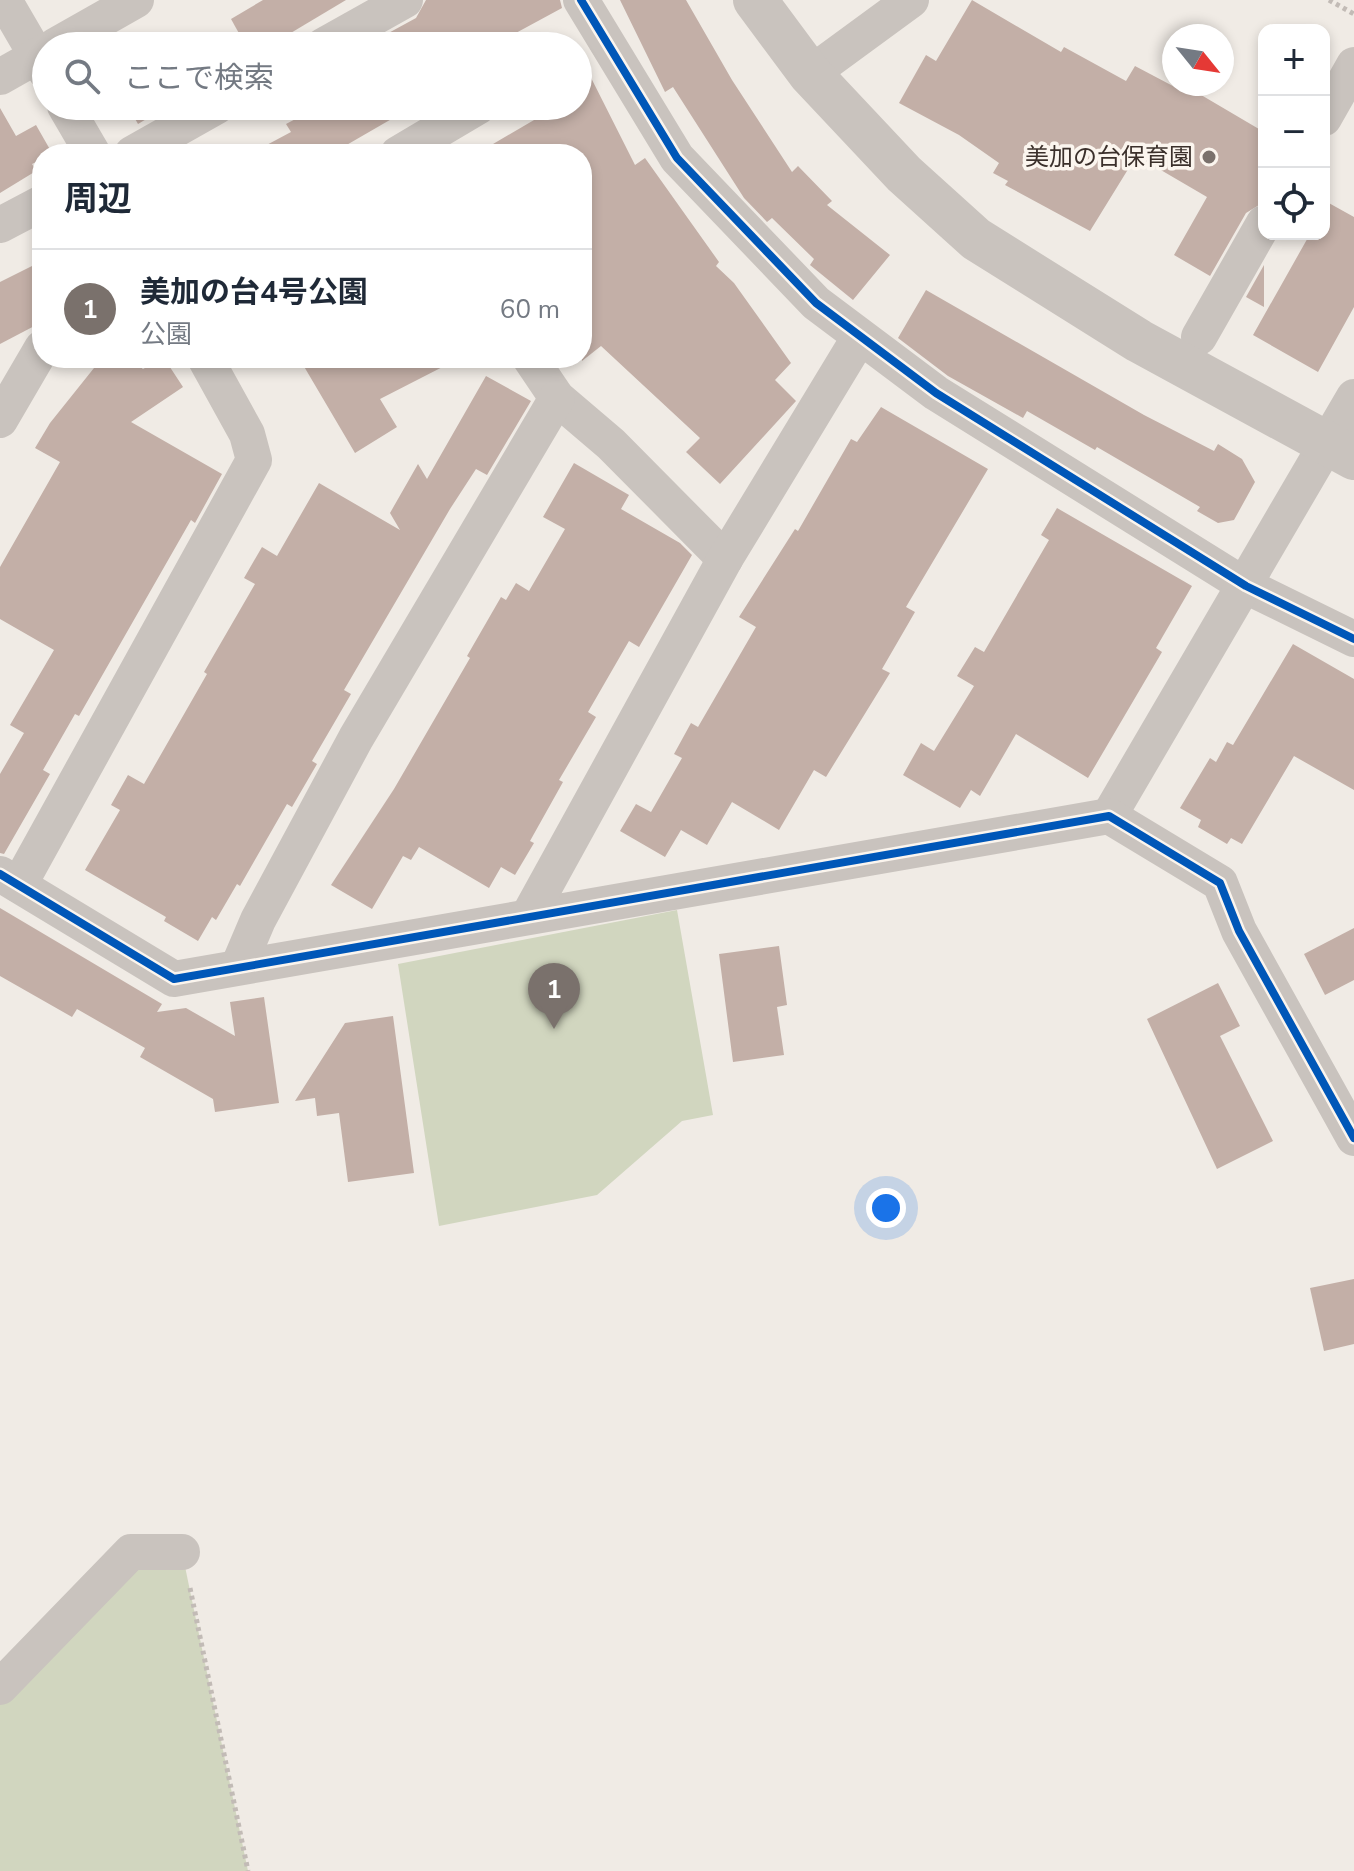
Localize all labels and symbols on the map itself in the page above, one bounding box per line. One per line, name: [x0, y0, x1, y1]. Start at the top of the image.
north arrow: [1162, 24, 1234, 96]
place label: 美加の台保育園: [1025, 141, 1193, 173]
marker: 美加の台保育園: [1200, 148, 1218, 166]
pin: 1: [528, 963, 580, 1029]
your location: [866, 1188, 906, 1228]

